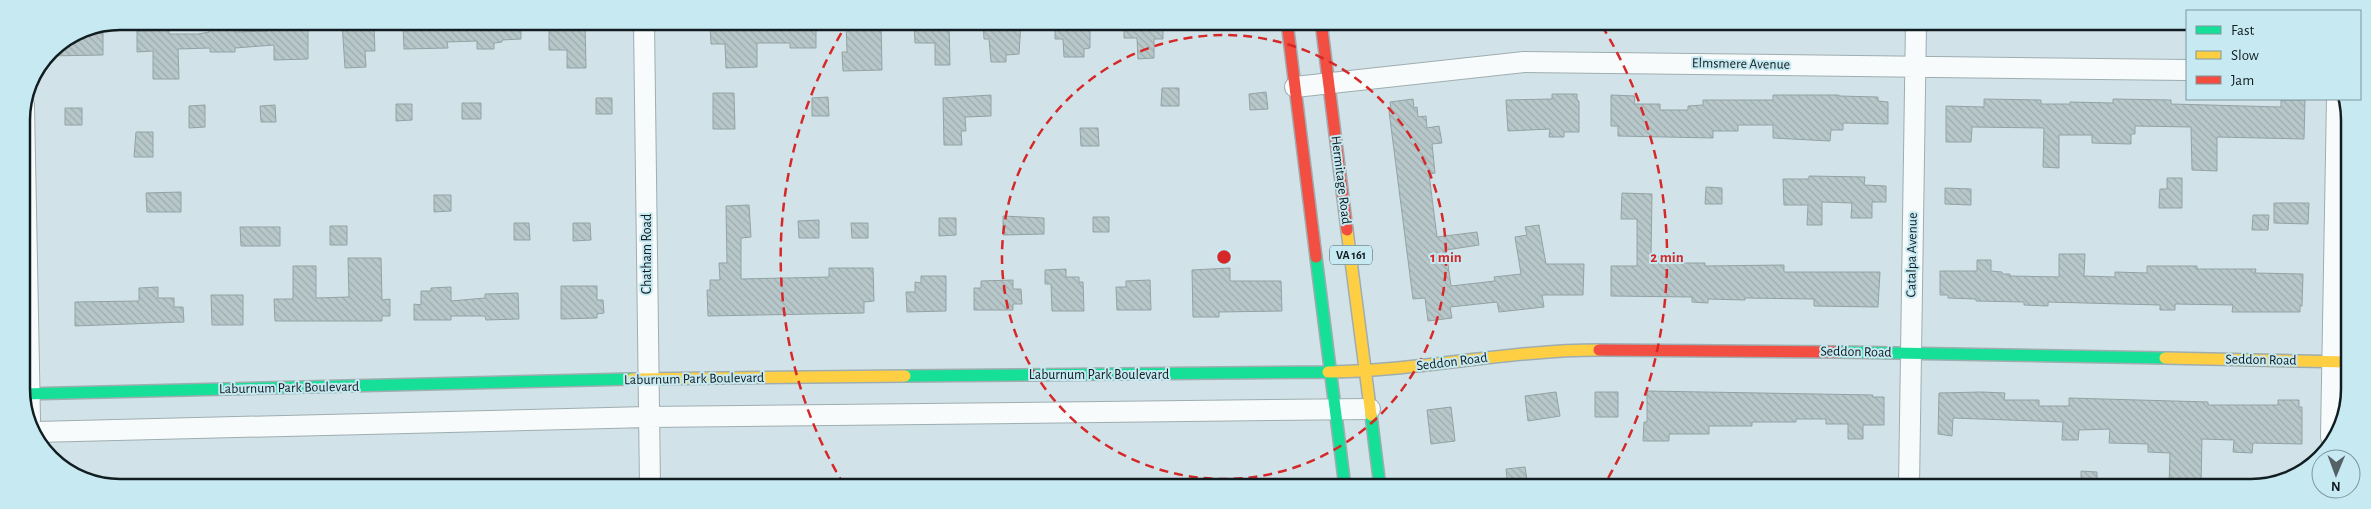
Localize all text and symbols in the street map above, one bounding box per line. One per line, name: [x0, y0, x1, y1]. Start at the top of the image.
legend: [2186, 10, 2361, 100]
text: Fast: [2231, 23, 2255, 38]
text: Slow: [2231, 48, 2259, 63]
street label: Elmsmere Avenue: [1692, 56, 1790, 72]
text: Jam: [2231, 73, 2254, 88]
street label: Hermitage Road: [1329, 135, 1353, 225]
street label: Catalpa Avenue: [1904, 212, 1920, 298]
street label: Chatham Road: [640, 214, 654, 294]
road number: VA 161: [1330, 246, 1372, 264]
centre of rings: [1215, 248, 1233, 266]
text: 1 min: [1430, 250, 1462, 265]
text: 2 min: [1650, 250, 1684, 265]
street label: Seddon Road: [1820, 344, 1892, 360]
street label: Seddon Road: [1416, 351, 1488, 373]
street label: Seddon Road: [2225, 352, 2297, 368]
street label: Laburnum Park Boulevard: [1029, 368, 1169, 382]
street label: Laburnum Park Boulevard: [624, 371, 764, 387]
street label: Laburnum Park Boulevard: [219, 380, 359, 396]
north arrow: [2311, 449, 2361, 499]
text: N: [2331, 479, 2341, 493]

